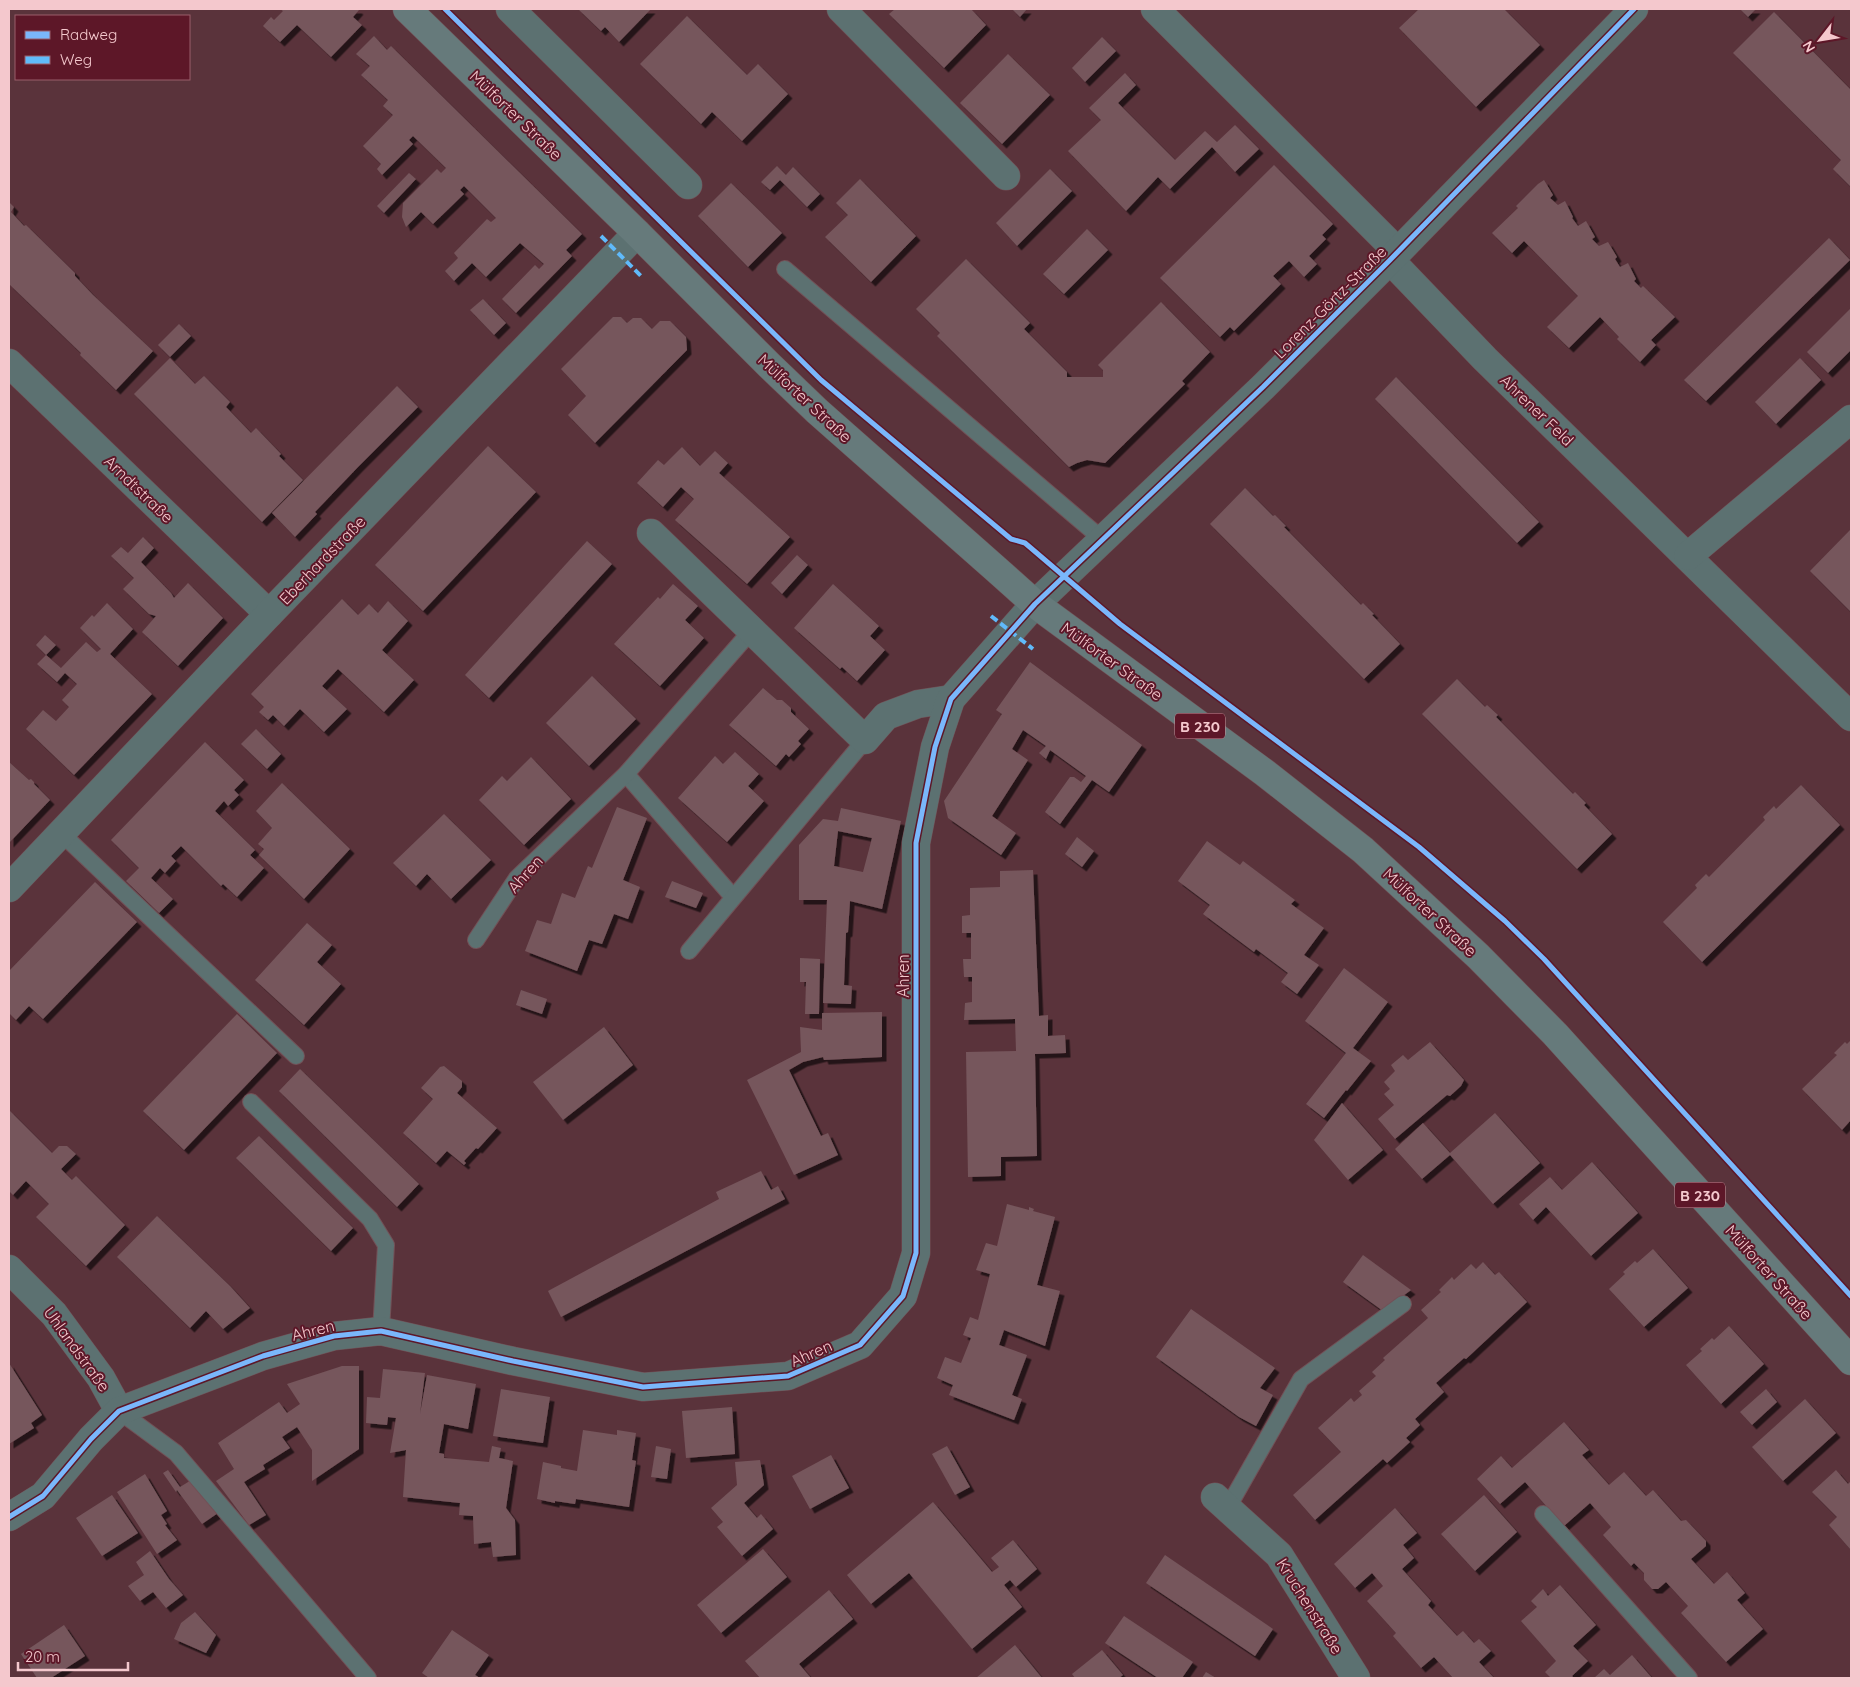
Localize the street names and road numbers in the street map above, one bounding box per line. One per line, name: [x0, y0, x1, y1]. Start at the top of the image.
street label: Mülforter Straße: [466, 66, 566, 164]
street label: Lorenz-Görtz-Straße: [1269, 241, 1391, 363]
street label: Mülforter Straße: [754, 350, 856, 446]
street label: Ahrener Feld: [1496, 370, 1578, 450]
street label: Arndtstraße: [100, 451, 178, 527]
street label: Eberhardstraße: [275, 511, 369, 609]
street label: Mülforter Straße: [1057, 617, 1167, 705]
road number: B 230: [1175, 714, 1225, 738]
street label: Ahren: [503, 851, 547, 897]
street label: Mülforter Straße: [1379, 864, 1481, 960]
street label: Ahren: [893, 954, 913, 998]
road number: B 230: [1675, 1182, 1725, 1208]
street label: Mülforter Straße: [1721, 1220, 1817, 1324]
street label: Uhlandstraße: [39, 1303, 115, 1395]
street label: Ahren: [289, 1315, 337, 1345]
street label: Ahren: [787, 1335, 835, 1371]
street label: Kruchenstraße: [1273, 1555, 1347, 1657]

